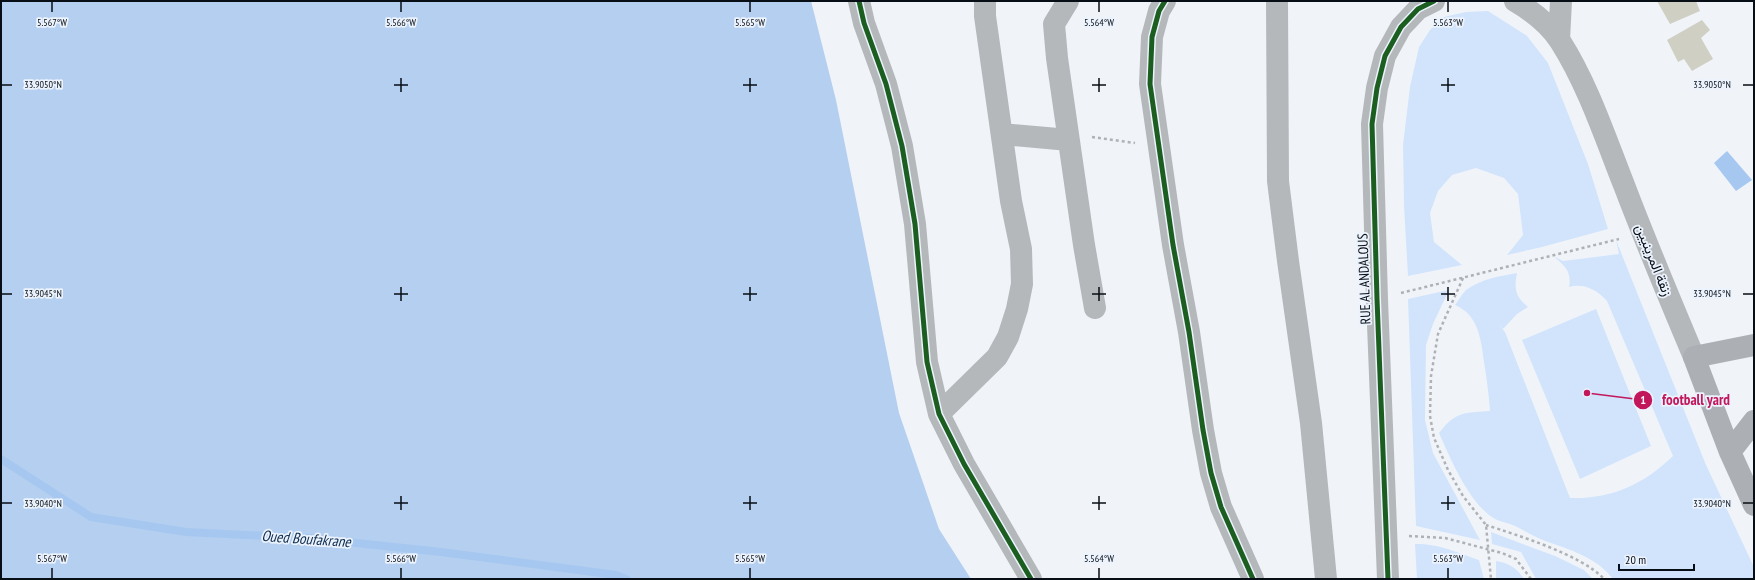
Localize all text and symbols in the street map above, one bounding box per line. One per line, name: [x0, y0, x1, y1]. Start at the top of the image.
text: 5.567°W: [37, 16, 67, 29]
text: 5.566°W: [386, 16, 416, 29]
text: 5.565°W: [735, 16, 765, 29]
text: 5.564°W: [1084, 16, 1114, 29]
text: 5.563°W: [1433, 16, 1463, 29]
text: 33.9050°N: [24, 78, 62, 91]
text: 33.9050°N: [1693, 78, 1731, 91]
street label: زنقة المرينيين: [1631, 221, 1677, 299]
street label: RUE AL ANDALOUS: [1353, 233, 1375, 325]
text: 33.9045°N: [24, 287, 62, 300]
text: 33.9045°N: [1693, 287, 1731, 300]
callout: football yard: [1633, 386, 1738, 413]
text: football yard: [1662, 390, 1730, 409]
text: 1: [1640, 392, 1646, 407]
text: 33.9040°N: [24, 497, 62, 510]
text: 33.9040°N: [1693, 497, 1731, 510]
water label: Oued Boufakrane: [261, 526, 352, 551]
scale bar: [1619, 546, 1694, 572]
text: 5.567°W: [37, 552, 67, 565]
text: 5.566°W: [386, 552, 416, 565]
text: 5.565°W: [735, 552, 765, 565]
text: 5.564°W: [1084, 552, 1114, 565]
text: 5.563°W: [1433, 552, 1463, 565]
text: 20 m: [1625, 552, 1646, 567]

